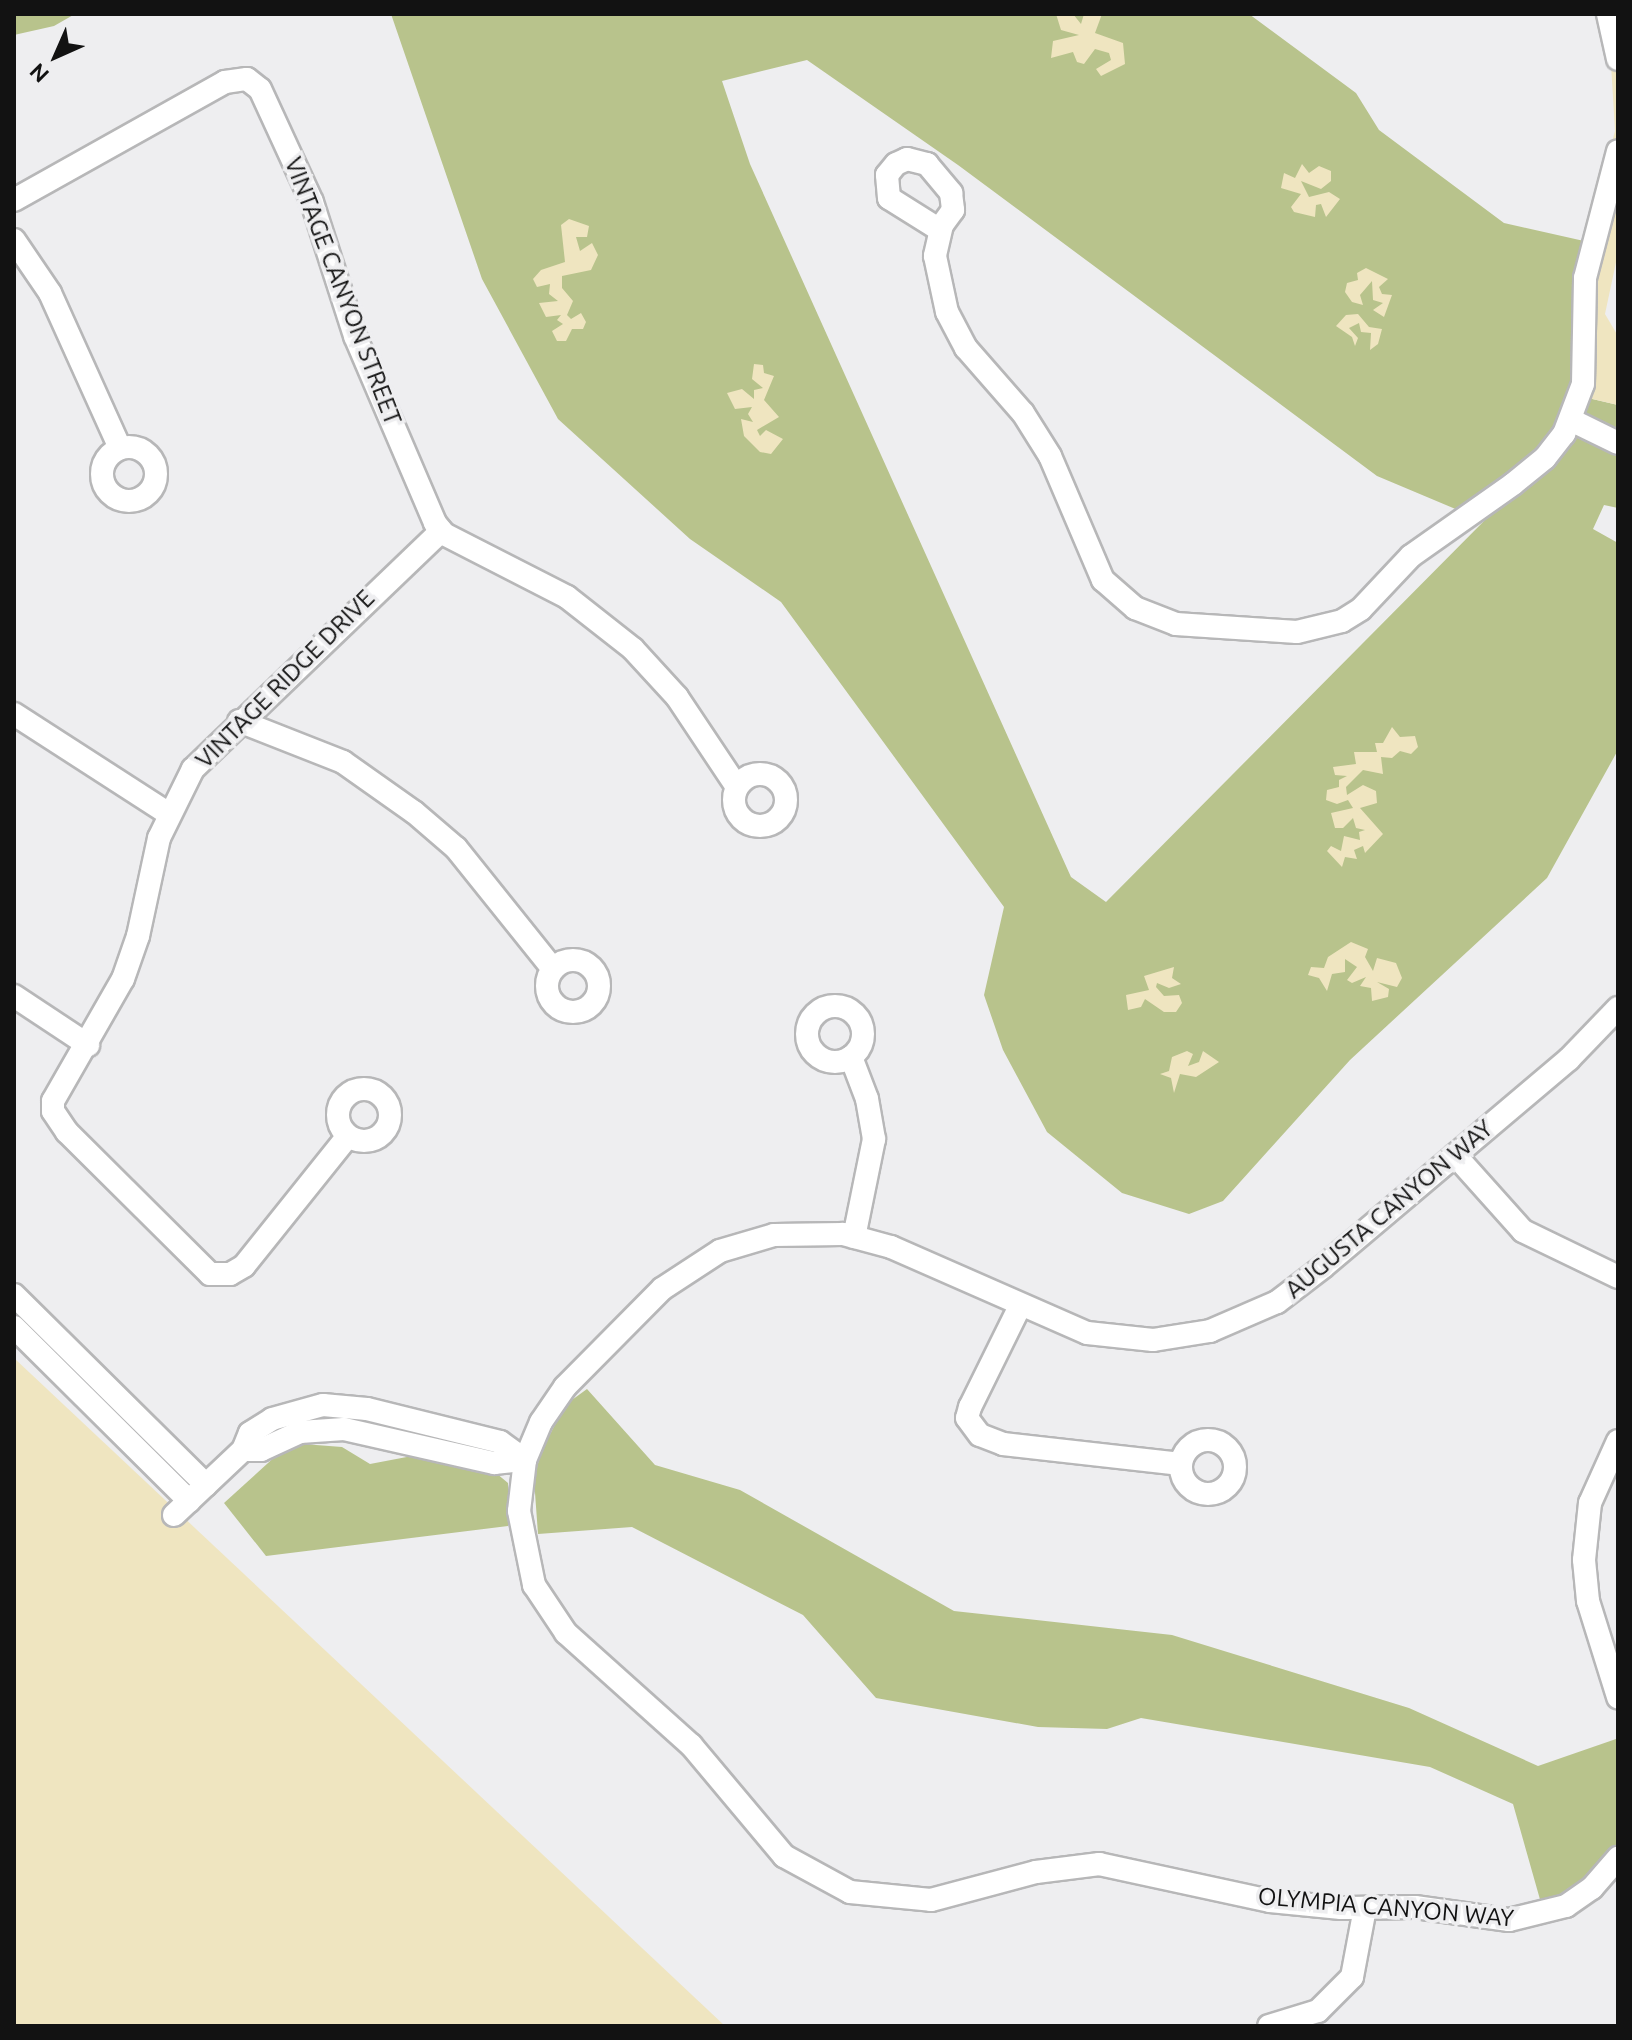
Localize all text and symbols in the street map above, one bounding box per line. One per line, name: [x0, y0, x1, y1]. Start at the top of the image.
north arrow: [16, 16, 96, 96]
text: N: [24, 59, 53, 88]
street label: VINTAGE CANYON STREET: [279, 153, 407, 429]
street label: VINTAGE RIDGE DRIVE: [190, 584, 380, 774]
street label: AUGUSTA CANYON WAY: [1279, 1114, 1499, 1304]
street label: OLYMPIA CANYON WAY: [1257, 1881, 1515, 1933]

